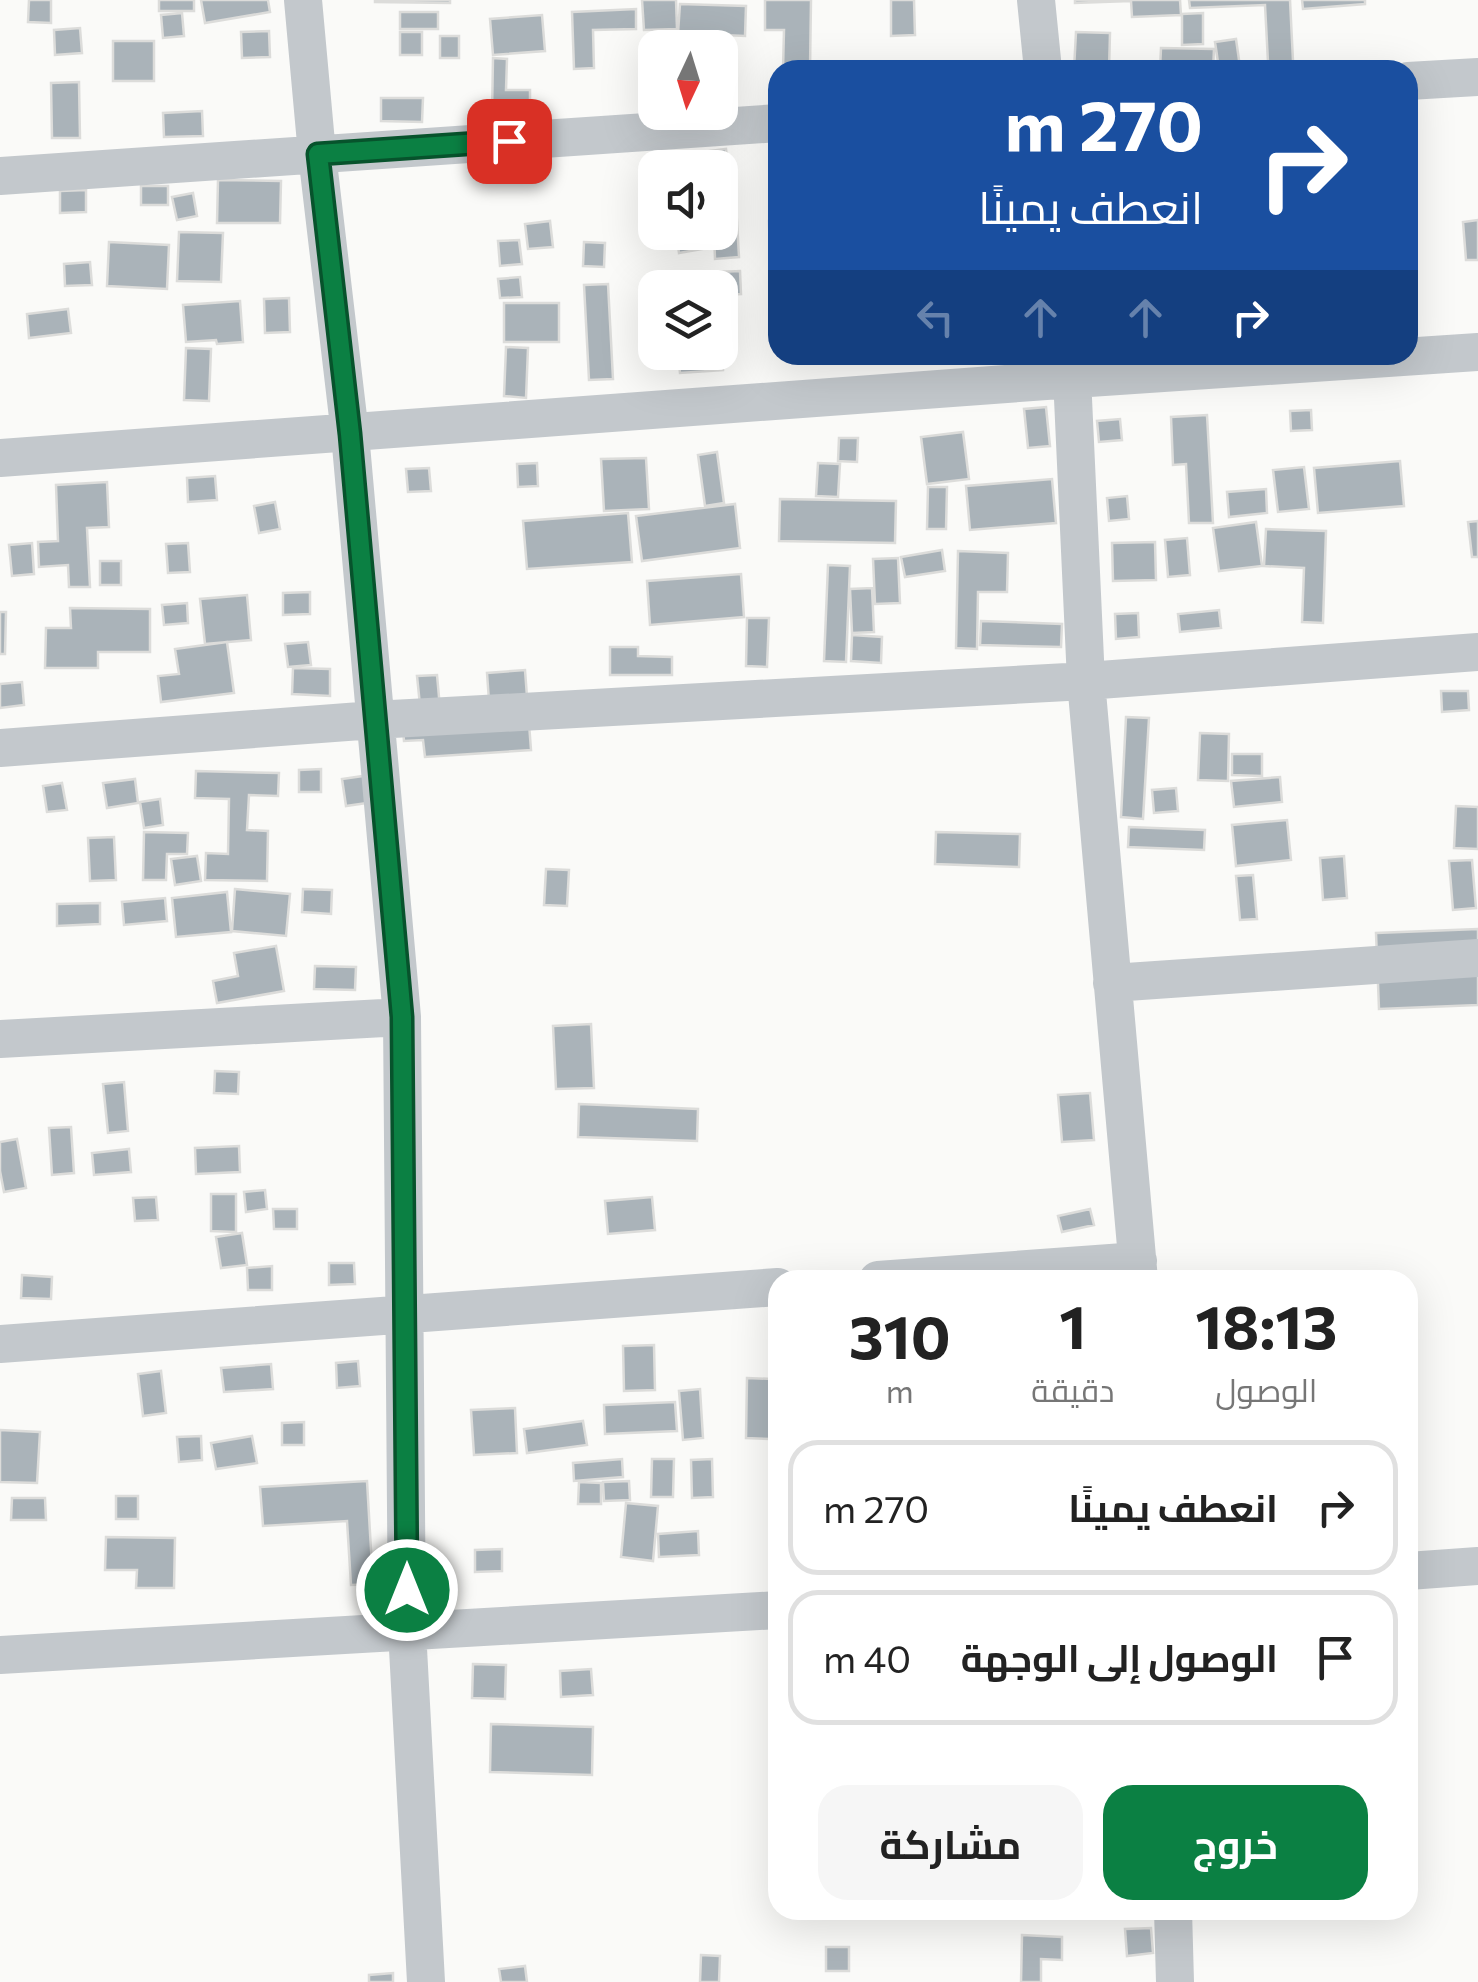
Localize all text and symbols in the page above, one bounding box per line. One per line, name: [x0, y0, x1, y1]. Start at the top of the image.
north arrow: [638, 30, 738, 130]
map controls: [638, 30, 738, 370]
text: 270 m: [1005, 80, 1203, 165]
pin: [467, 99, 552, 184]
icon: right: [1238, 100, 1368, 230]
icon: arrive: [482, 114, 537, 169]
button: sound: [638, 150, 738, 250]
text: انعطف يمينًا: [978, 178, 1203, 233]
button: layers: [638, 270, 738, 370]
icon: left: [908, 290, 963, 345]
icon: ahead: [1013, 290, 1068, 345]
icon: ahead: [1118, 290, 1173, 345]
icon: right: [1223, 290, 1278, 345]
text: 1: [1059, 1288, 1086, 1361]
text: 18:13: [1195, 1288, 1337, 1361]
text: 310: [849, 1298, 951, 1371]
text: دقيقة: [1031, 1369, 1115, 1409]
text: الوصول: [1215, 1369, 1317, 1409]
text: m: [886, 1370, 914, 1410]
icon: right: [1308, 1480, 1363, 1535]
text: انعطف يمينًا: [1068, 1483, 1278, 1530]
text: 270 m: [823, 1484, 929, 1531]
position arrow: [355, 1538, 459, 1642]
icon: arrive: [1308, 1630, 1363, 1685]
text: الوصول إلى الوجهة: [961, 1633, 1278, 1680]
text: 40 m: [823, 1634, 911, 1681]
button: مشاركة: [818, 1785, 1083, 1900]
button: خروج: [1103, 1785, 1368, 1900]

